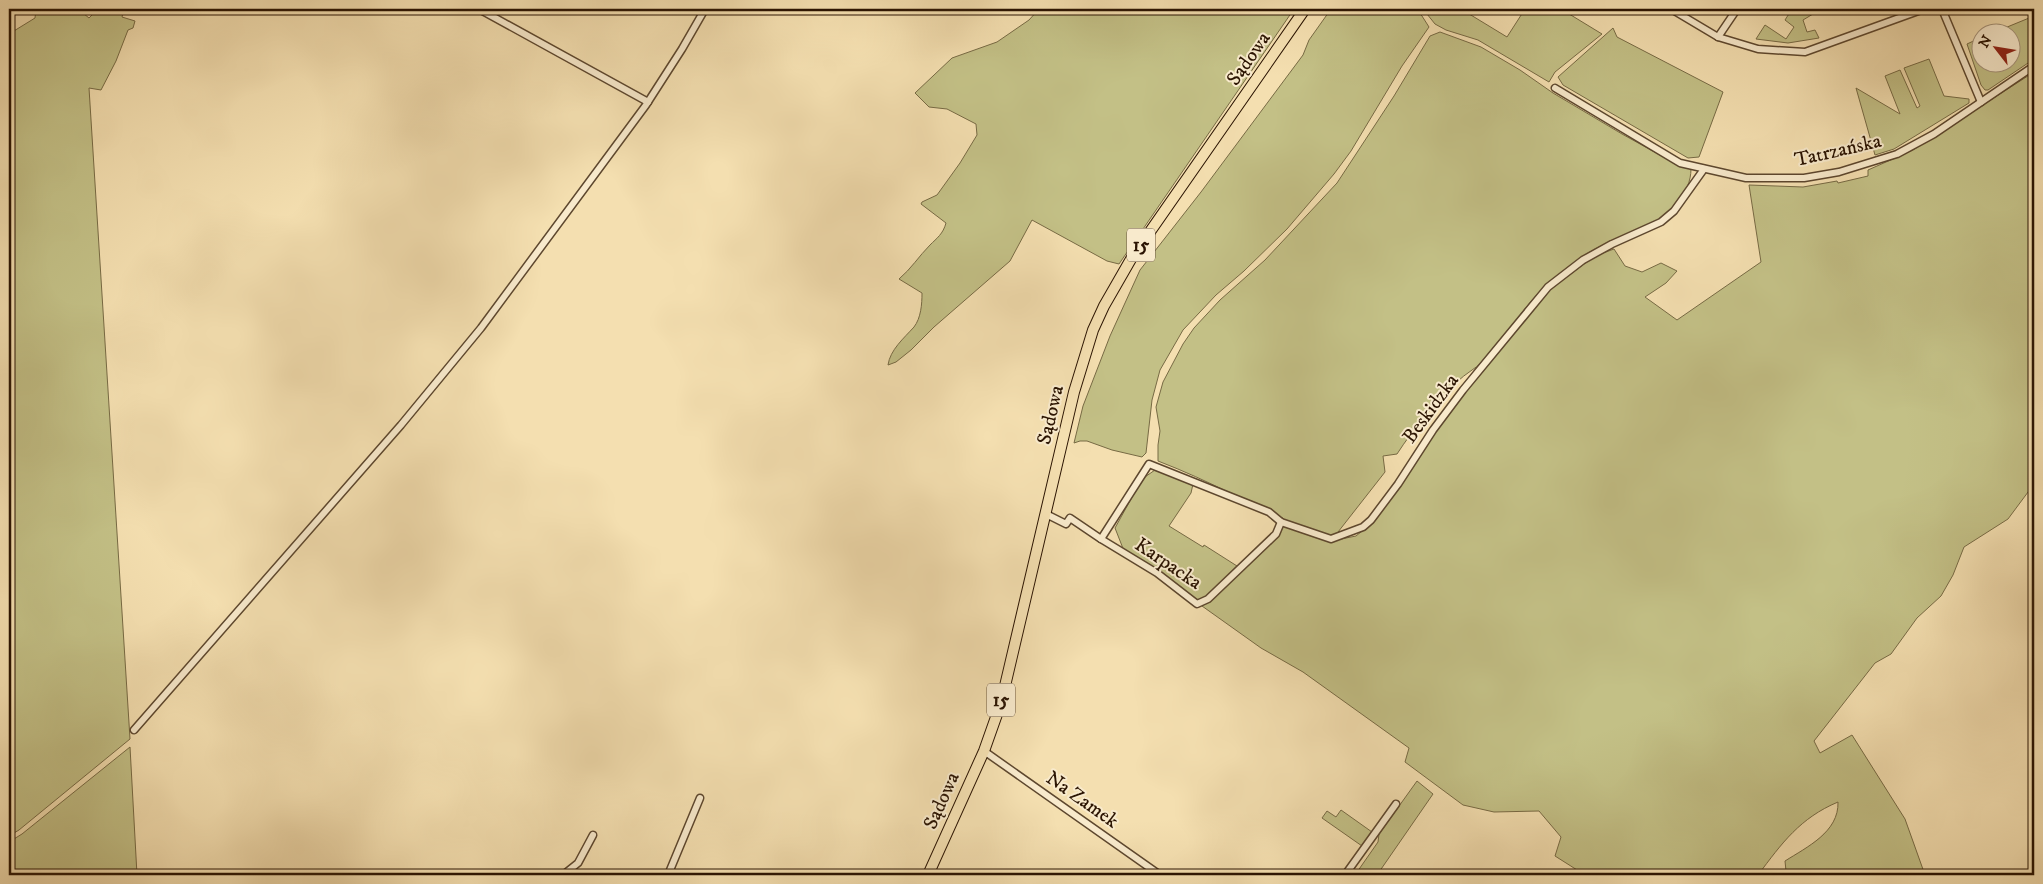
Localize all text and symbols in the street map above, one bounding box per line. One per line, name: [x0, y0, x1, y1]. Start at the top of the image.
north arrow: [1970, 22, 2020, 72]
street label: Sądowa: [1222, 27, 1277, 91]
text: N: [1975, 32, 1997, 51]
street label: Tatrzańska: [1792, 129, 1884, 173]
road number: 15: [1127, 228, 1155, 262]
street label: Beskidzka: [1397, 369, 1465, 449]
street label: Sądowa: [1032, 383, 1070, 447]
street label: Karpacka: [1130, 533, 1207, 596]
road number: 15: [987, 684, 1015, 716]
street label: Na Zamek: [1041, 766, 1123, 834]
street label: Sądowa: [918, 768, 966, 833]

